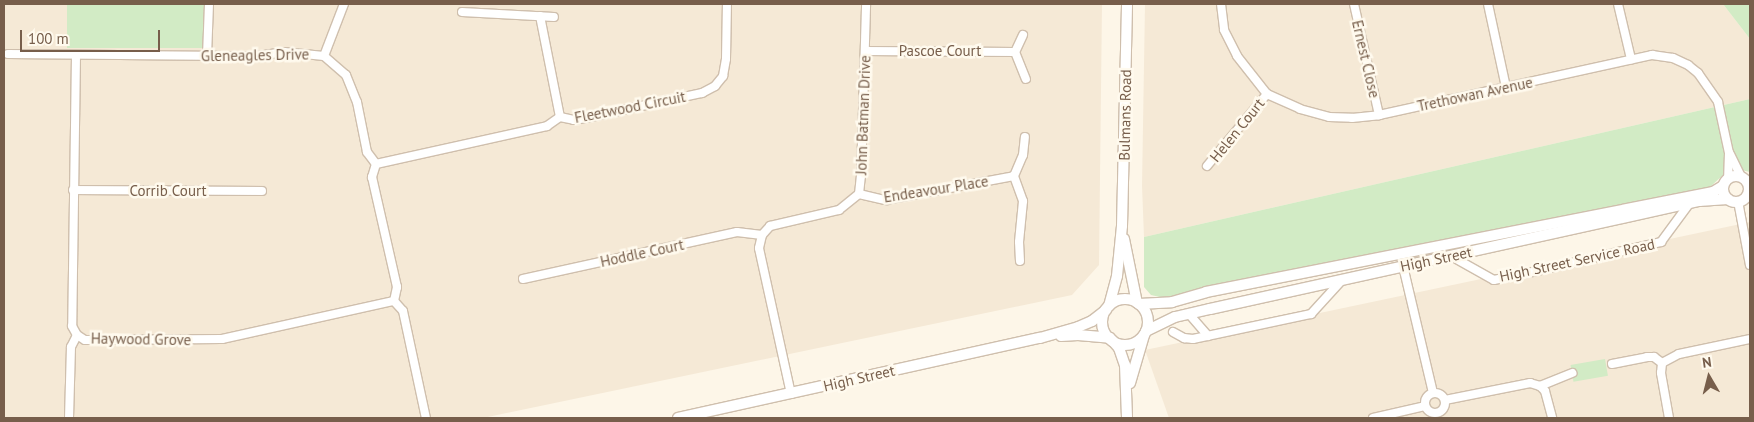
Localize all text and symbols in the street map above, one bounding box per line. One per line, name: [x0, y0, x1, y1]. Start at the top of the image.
street label: Ernest Close: [1348, 18, 1384, 100]
scale bar: [22, 20, 162, 52]
text: 100 m: [28, 29, 69, 48]
street label: Pascoe Court: [899, 42, 981, 60]
street label: Gleneagles Drive: [201, 45, 309, 65]
street label: John Batman Drive: [852, 55, 874, 175]
street label: Bulmans Road: [1115, 69, 1135, 161]
street label: Trethowan Avenue: [1415, 73, 1535, 115]
street label: Fleetwood Circuit: [573, 87, 687, 127]
street label: Helen Court: [1206, 95, 1268, 165]
street label: Endeavour Place: [882, 172, 990, 206]
street label: Corrib Court: [129, 182, 207, 200]
street label: Hoddle Court: [599, 235, 685, 271]
street label: High Street Service Road: [1498, 235, 1656, 285]
street label: High Street: [1399, 243, 1473, 275]
street label: Haywood Grove: [91, 329, 191, 349]
north arrow: [1684, 352, 1734, 402]
text: N: [1701, 353, 1713, 372]
street label: High Street: [822, 361, 896, 395]

